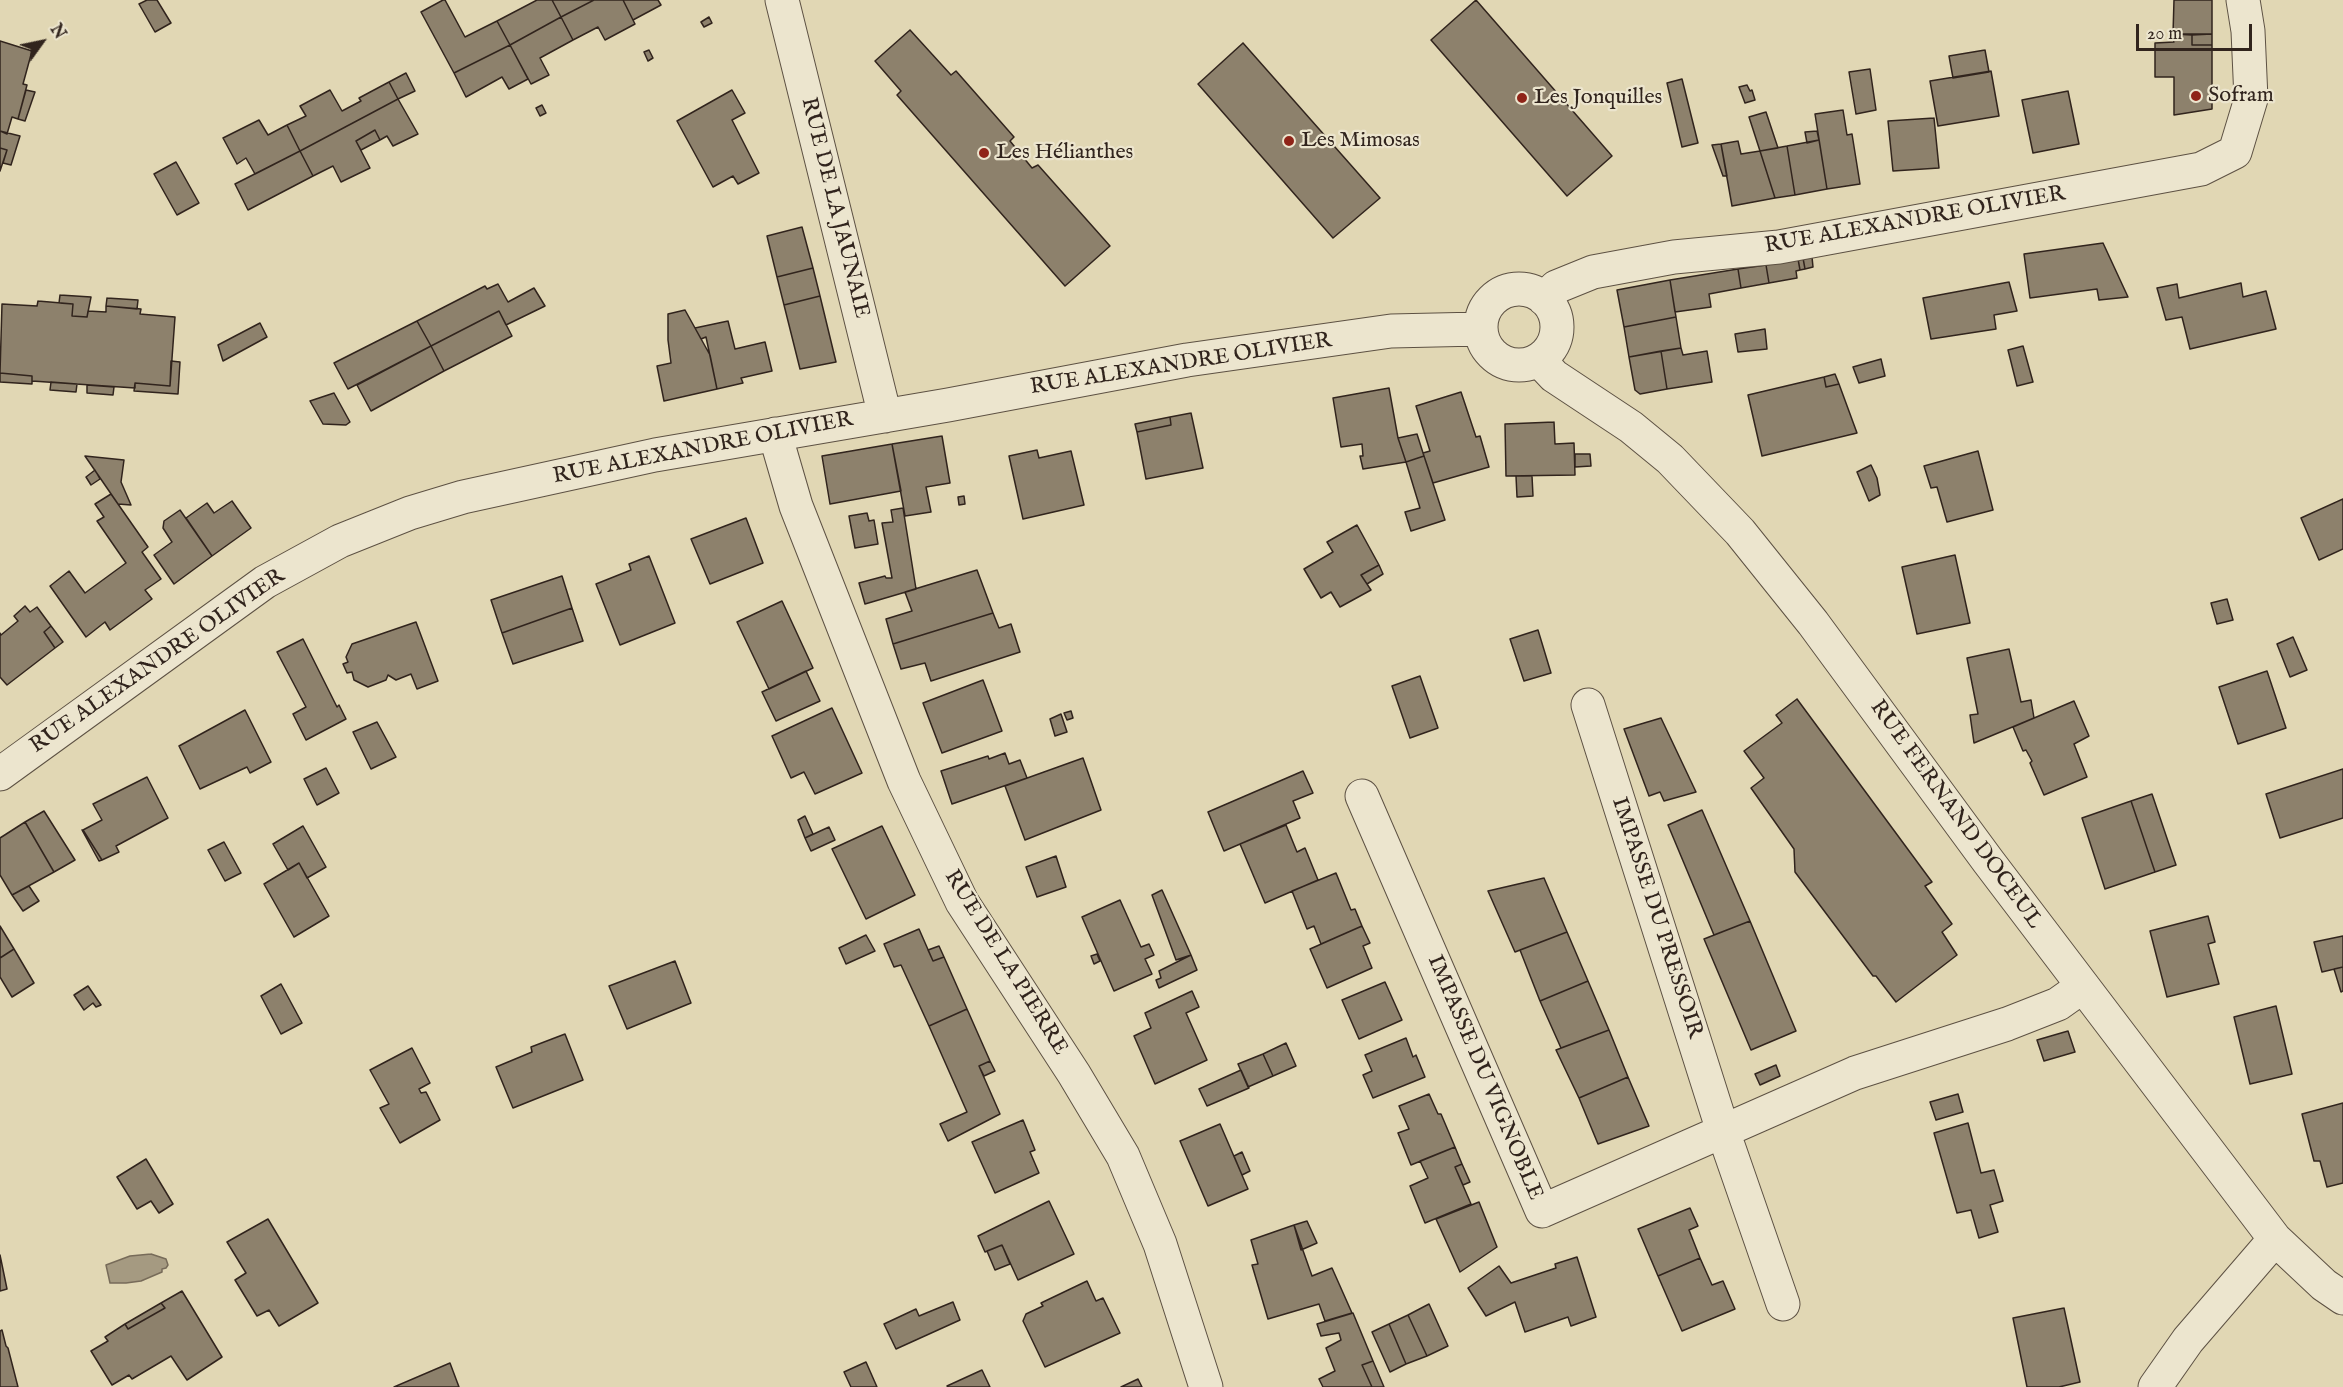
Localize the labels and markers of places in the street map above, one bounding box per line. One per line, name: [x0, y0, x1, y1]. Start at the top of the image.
place label: Sofram: [2208, 83, 2274, 109]
place label: Les Jonquilles: [1534, 85, 1662, 111]
marker: Sofram: [2189, 89, 2203, 103]
marker: Les Jonquilles: [1515, 91, 1529, 105]
place label: Les Mimosas: [1301, 128, 1420, 154]
marker: Les Mimosas: [1282, 134, 1296, 148]
place label: Les Hélianthes: [996, 140, 1133, 166]
marker: Les Hélianthes: [977, 146, 991, 160]

